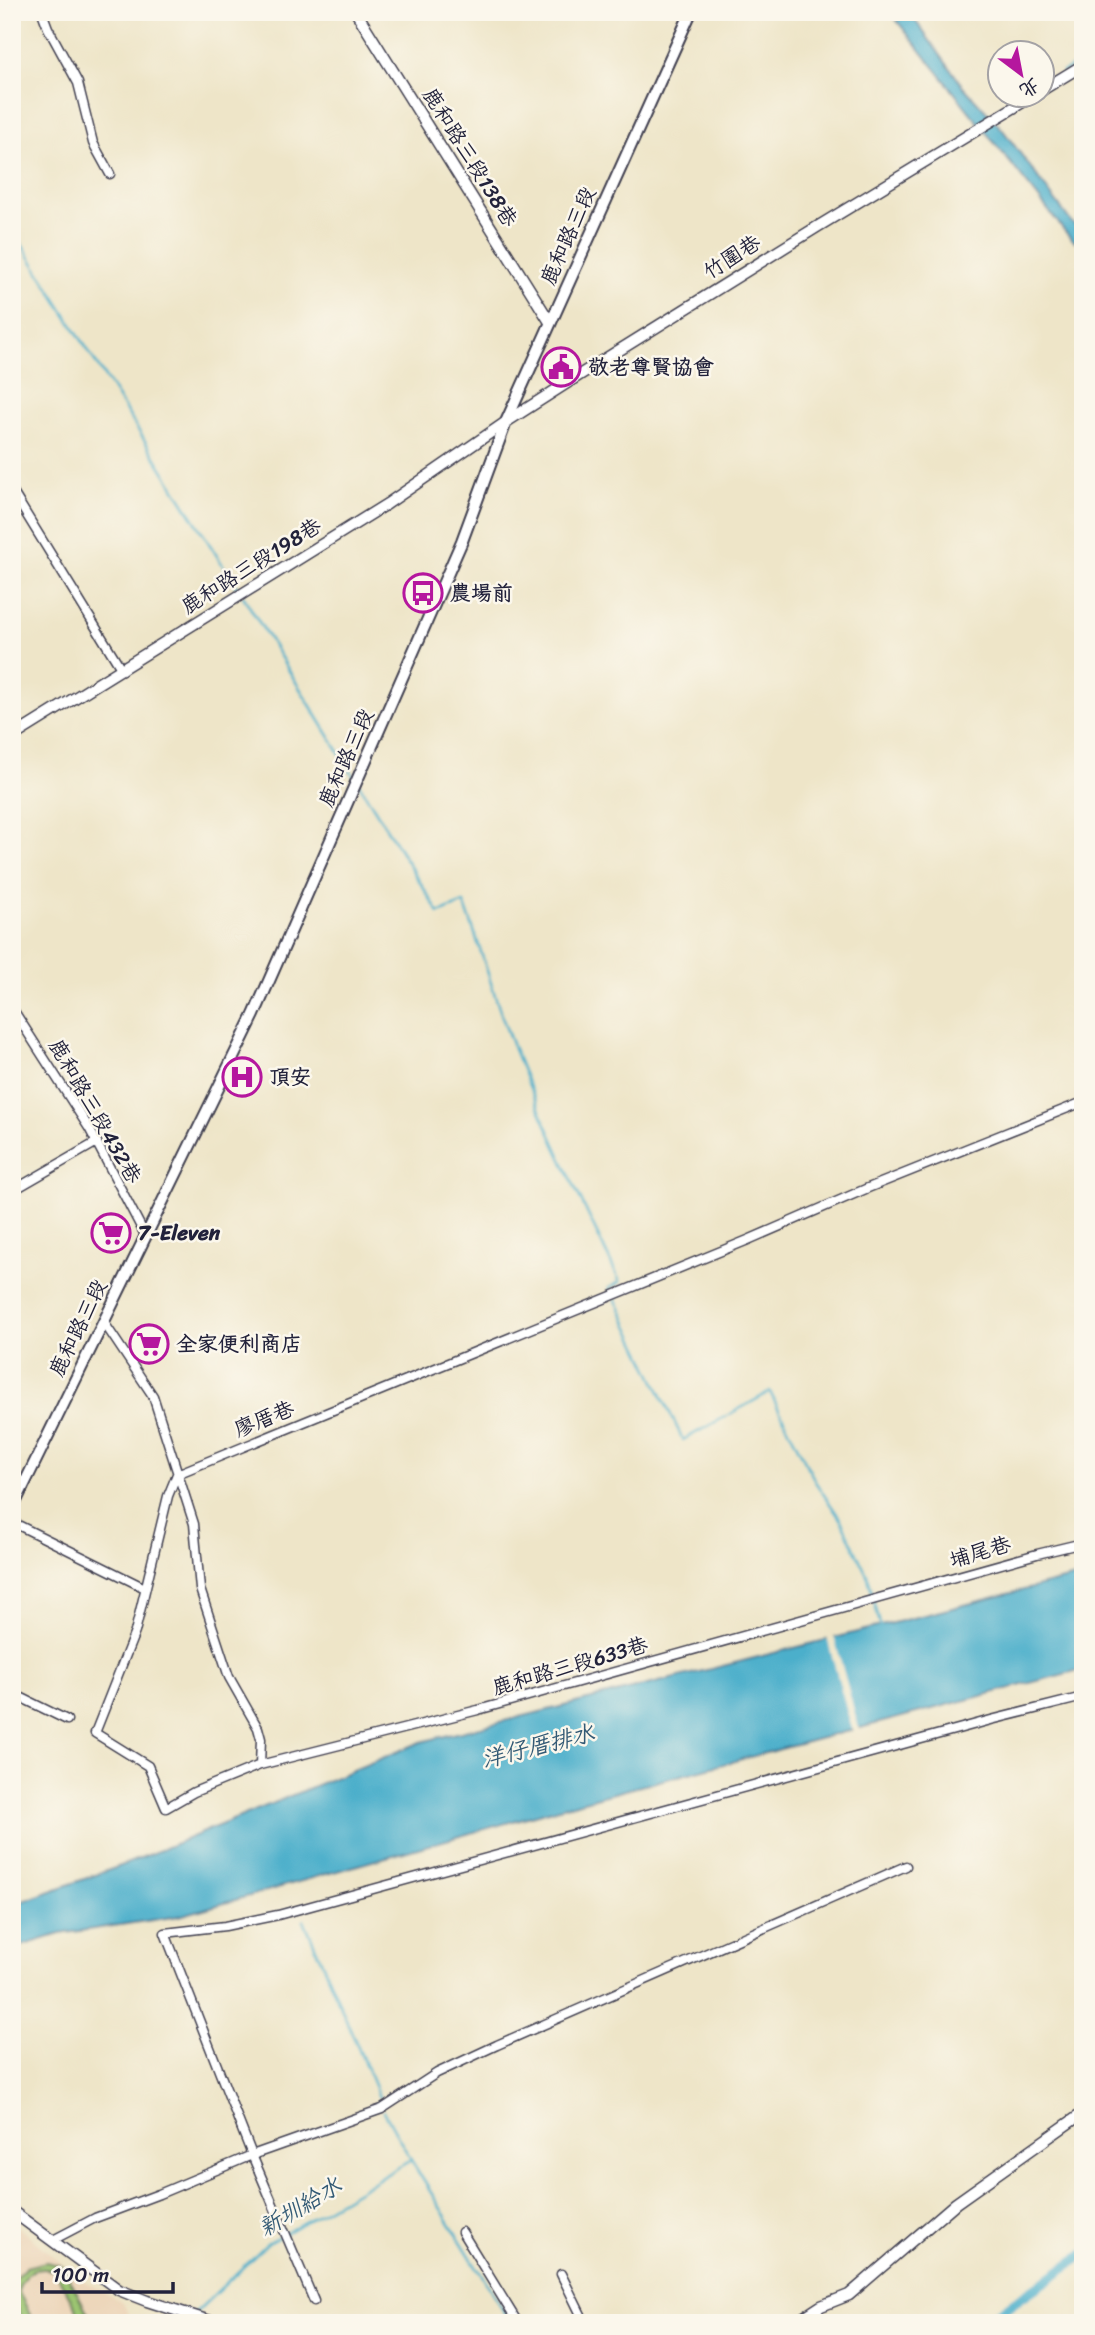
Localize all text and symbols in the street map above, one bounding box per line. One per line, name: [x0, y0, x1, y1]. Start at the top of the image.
north arrow: [986, 38, 1056, 108]
text: 北: [1013, 69, 1047, 107]
street label: 鹿和路三段138巷: [412, 79, 528, 235]
street label: 鹿和路三段: [529, 180, 607, 292]
street label: 竹圍巷: [695, 224, 769, 290]
public building icon: 敬老尊賢協會: [540, 346, 582, 388]
place label: 敬老尊賢協會: [588, 348, 714, 386]
street label: 鹿和路三段198巷: [173, 507, 329, 625]
bus stop icon: 農場前: [402, 572, 444, 614]
place label: 農場前: [450, 574, 513, 612]
street label: 鹿和路三段: [307, 702, 385, 814]
street label: 鹿和路三段432巷: [38, 1031, 152, 1191]
hospital icon: 頂安: [221, 1056, 263, 1098]
place label: 頂安: [269, 1058, 311, 1096]
supermarket icon: 7-Eleven: [90, 1212, 132, 1254]
place label: 7-Eleven: [138, 1214, 221, 1252]
street label: 鹿和路三段: [38, 1272, 118, 1384]
supermarket icon: 全家便利商店: [128, 1323, 170, 1365]
place label: 全家便利商店: [176, 1325, 302, 1363]
street label: 廖厝巷: [228, 1390, 300, 1448]
street label: 埔尾巷: [944, 1525, 1016, 1579]
street label: 鹿和路三段633巷: [487, 1626, 653, 1706]
water label: 洋仔厝排水: [477, 1712, 600, 1780]
water label: 新圳給水: [250, 2165, 351, 2248]
scale bar: [42, 2251, 173, 2295]
text: 100 m: [52, 2256, 109, 2294]

